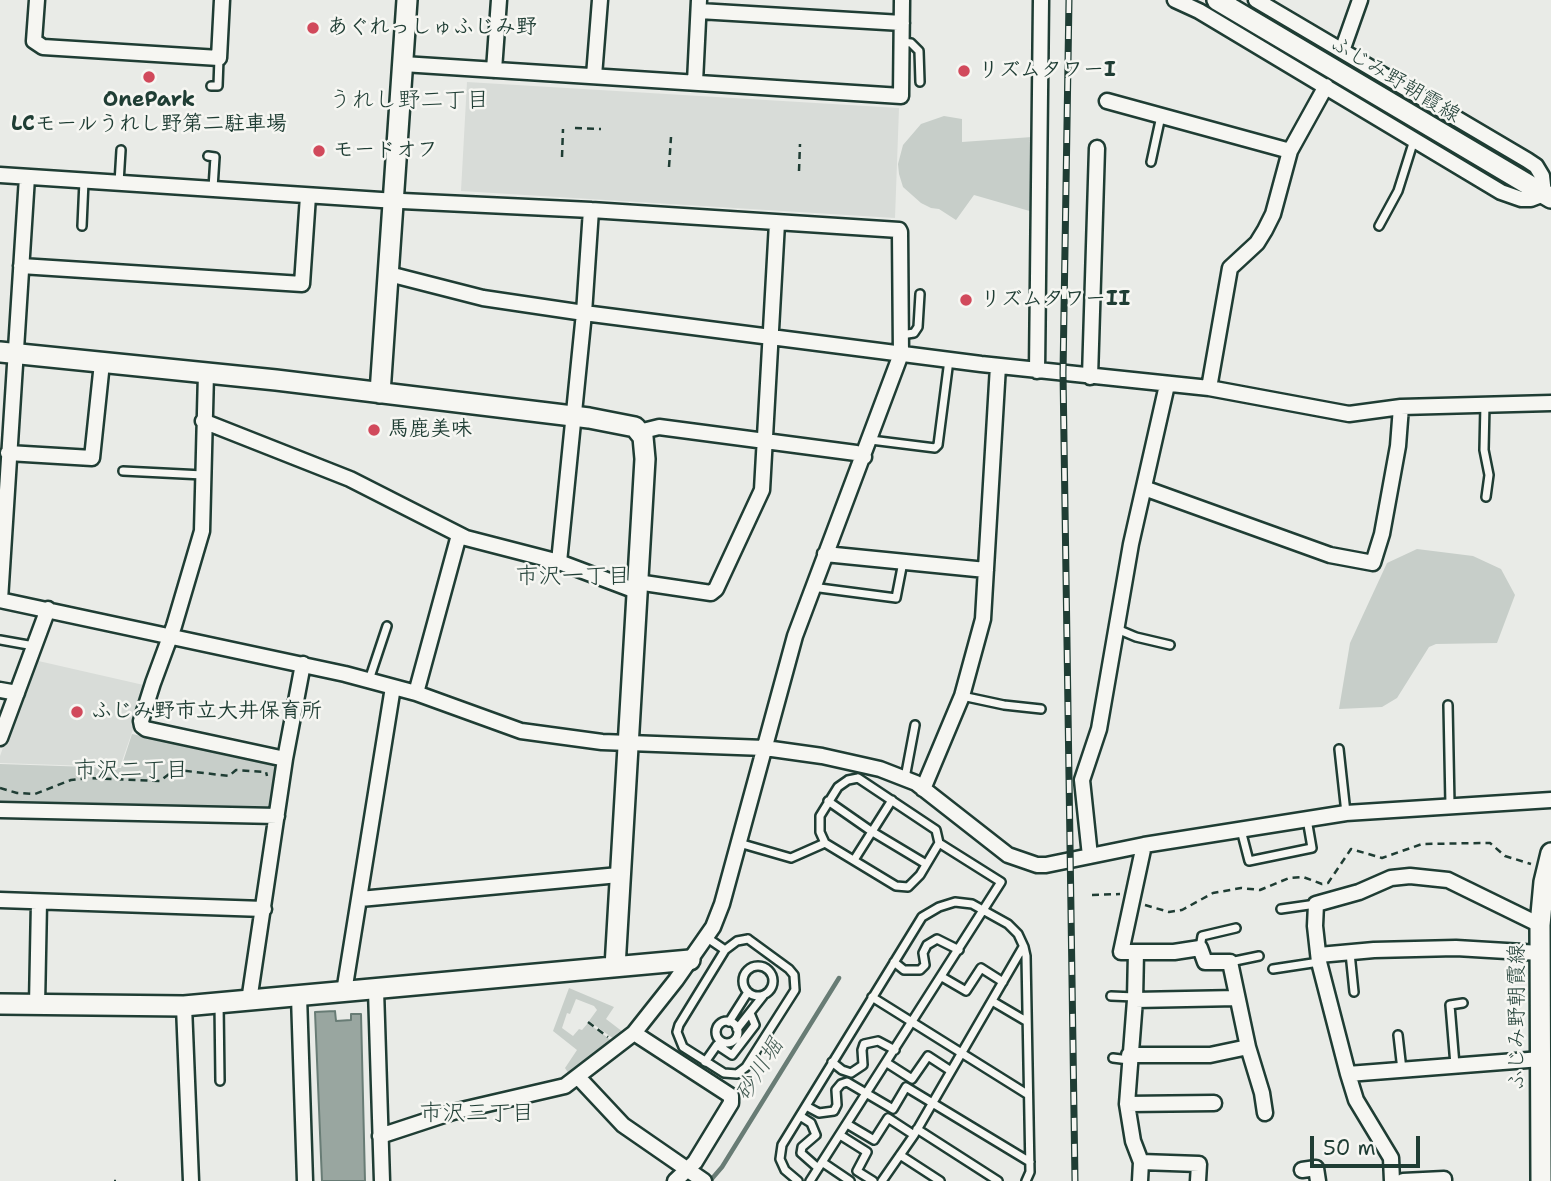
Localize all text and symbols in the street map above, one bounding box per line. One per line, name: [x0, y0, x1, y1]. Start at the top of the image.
place label: あぐれっしゅふじみ野: [327, 15, 537, 41]
marker: あぐれっしゅふじみ野: [305, 20, 321, 36]
street label: ふじみ野朝霞線: [1326, 31, 1464, 129]
place label: リズムタワーI: [978, 58, 1116, 84]
marker: リズムタワーI: [956, 63, 972, 79]
marker: OnePark LCモールうれし野第二駐車場: [141, 69, 157, 85]
district label: うれし野二丁目: [329, 87, 489, 115]
place label: OnePark LCモールうれし野第二駐車場: [11, 88, 287, 138]
place label: モードオフ: [333, 138, 438, 164]
marker: モードオフ: [311, 143, 327, 159]
place label: リズムタワーII: [980, 287, 1130, 313]
marker: リズムタワーII: [958, 292, 974, 308]
place label: 馬鹿美味: [388, 417, 472, 443]
marker: 馬鹿美味: [366, 422, 382, 438]
district label: 市沢一丁目: [516, 563, 630, 591]
place label: ふじみ野市立大井保育所: [91, 699, 322, 725]
marker: ふじみ野市立大井保育所: [69, 704, 85, 720]
district label: 市沢二丁目: [74, 757, 188, 785]
street label: ふじみ野朝霞線: [1505, 944, 1531, 1090]
water label: 砂川堀: [730, 1033, 790, 1107]
district label: 市沢三丁目: [420, 1100, 534, 1128]
scale bar: [1313, 1122, 1423, 1166]
text: 50 m: [1323, 1134, 1376, 1162]

